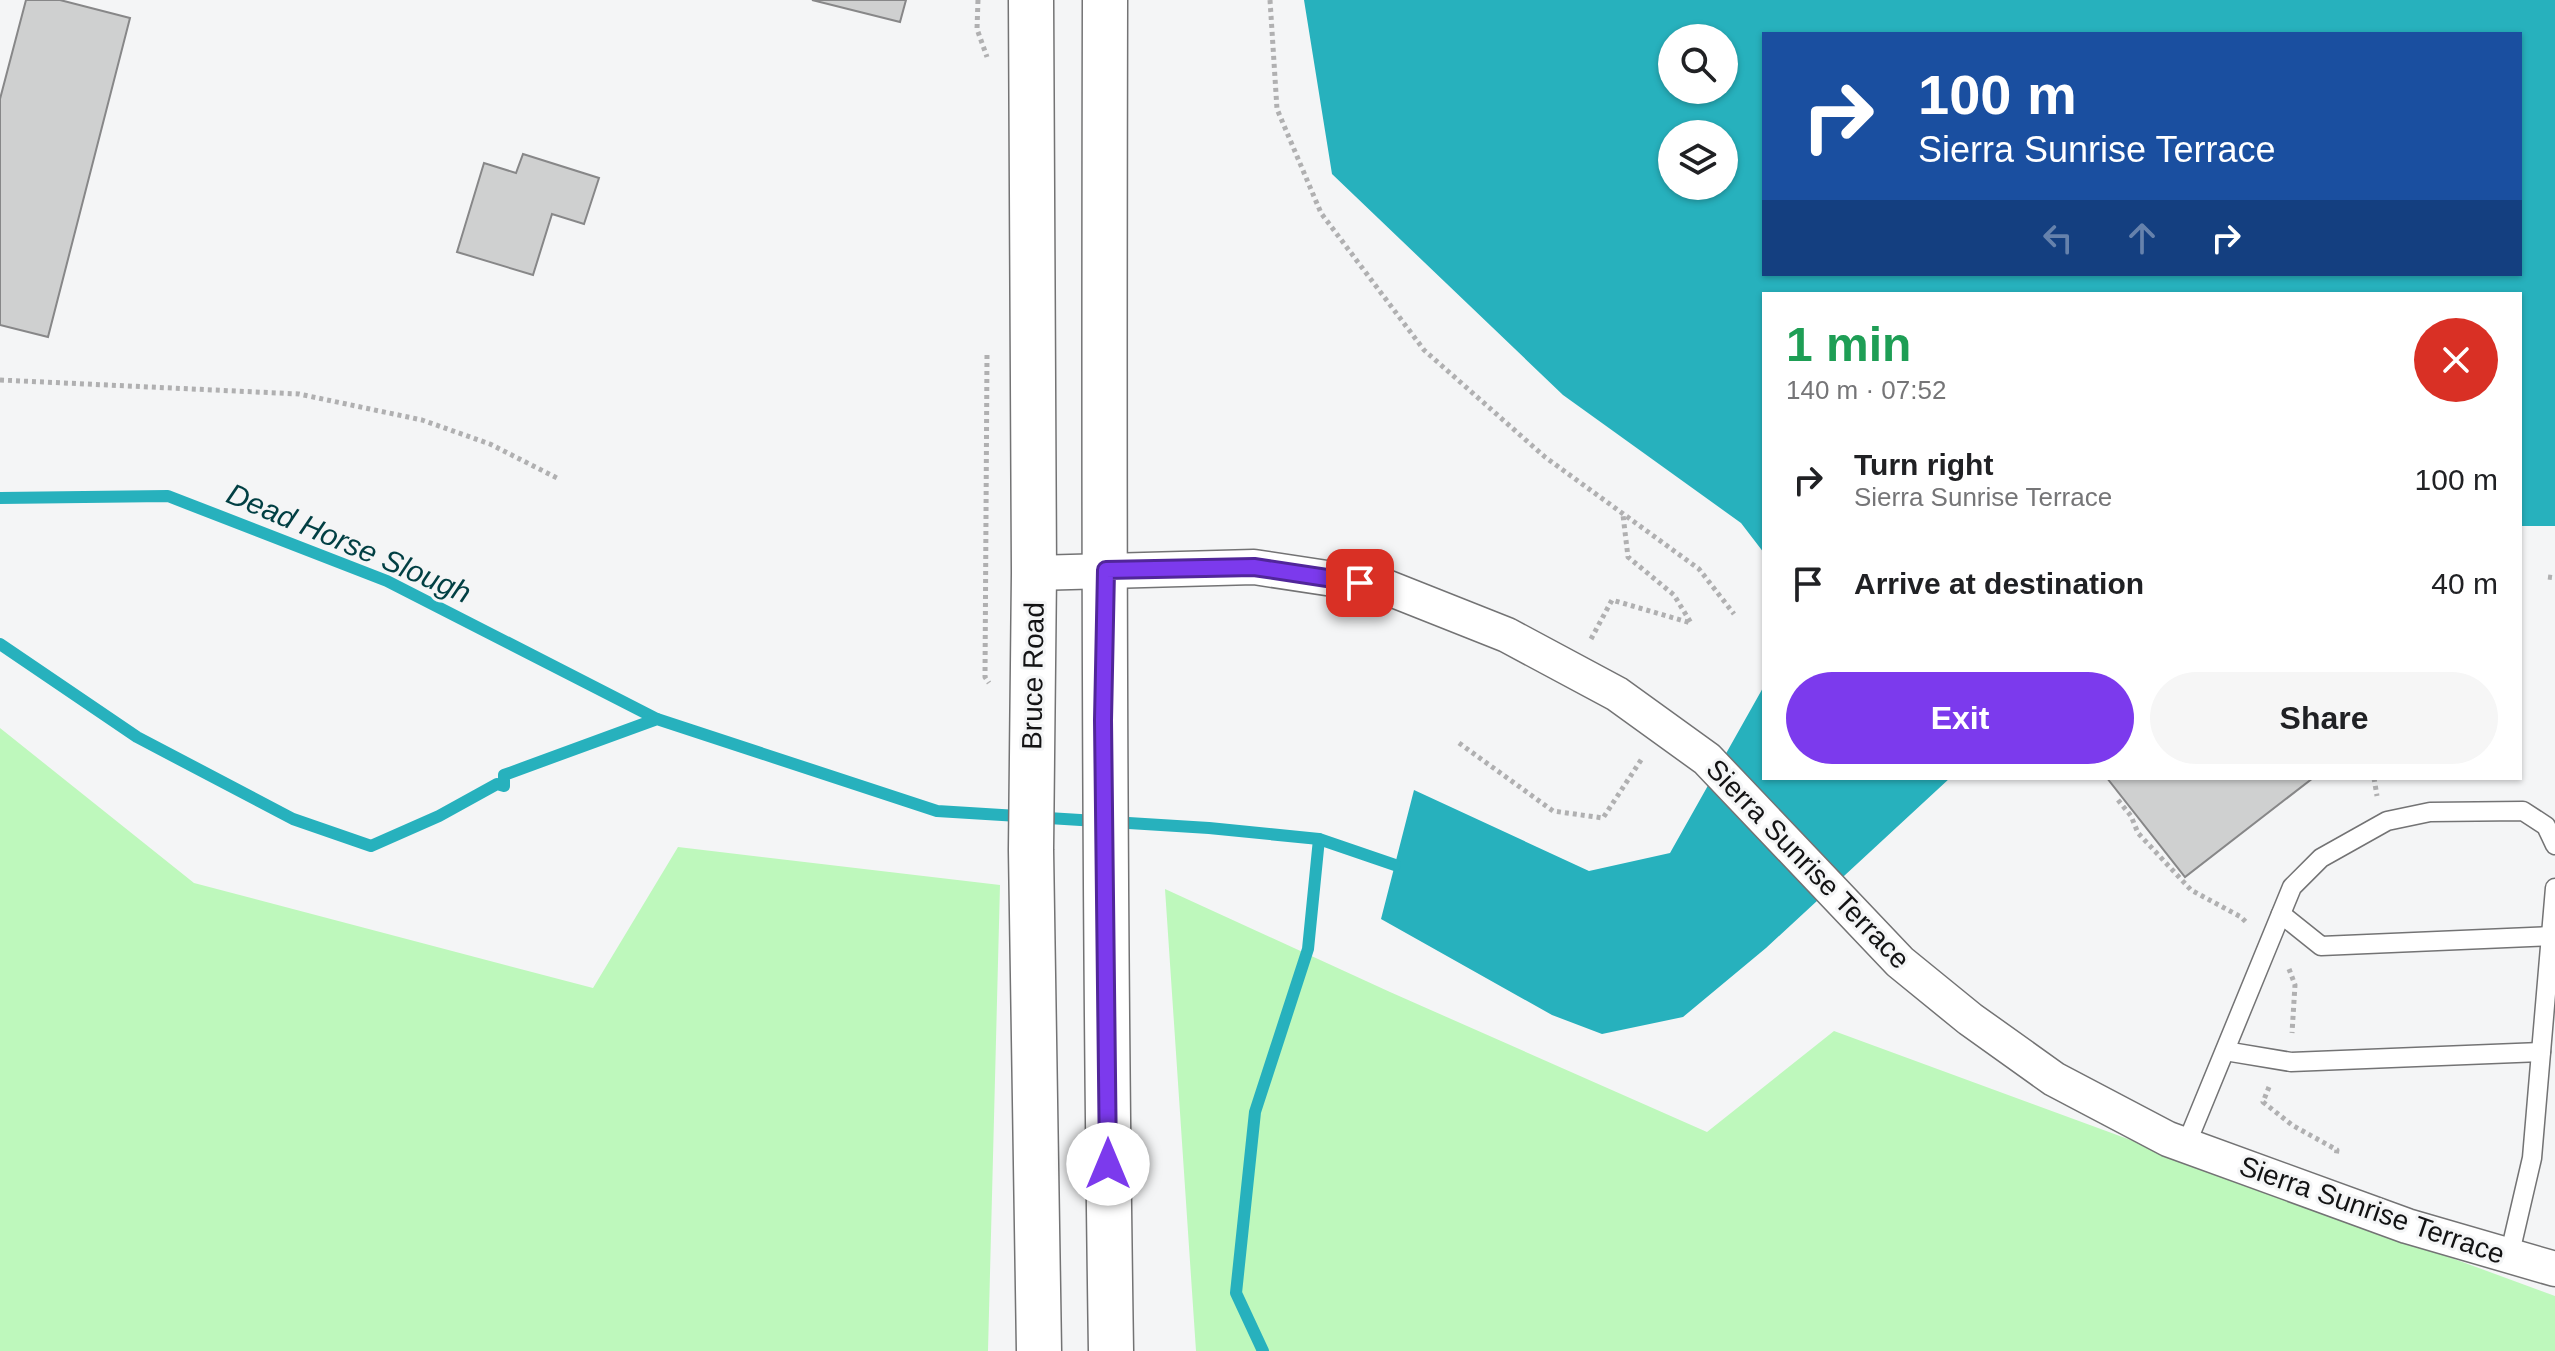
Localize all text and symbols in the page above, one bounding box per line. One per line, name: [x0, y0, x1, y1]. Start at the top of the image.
map controls: [1658, 24, 1738, 200]
button: search: [1658, 24, 1738, 104]
text: 100 m: [1918, 63, 2077, 126]
icon: right: [1786, 64, 1890, 168]
button: layers: [1658, 120, 1738, 200]
text: Sierra Sunrise Terrace: [1918, 129, 2276, 170]
icon: left: [2036, 216, 2080, 260]
icon: ahead: [2120, 216, 2164, 260]
icon: right: [2204, 216, 2248, 260]
text: 1 min: [1786, 318, 1911, 371]
button: close: [2414, 318, 2498, 402]
text: 140 m · 07:52: [1786, 375, 1946, 405]
text: Turn right: [1854, 448, 1993, 481]
icon: right: [1786, 458, 1830, 502]
text: 100 m: [2415, 463, 2498, 496]
water label: Dead Horse Slough: [222, 477, 476, 609]
text: Sierra Sunrise Terrace: [1854, 482, 2112, 512]
pin: [1326, 549, 1394, 617]
icon: arrive: [1338, 561, 1382, 605]
icon: arrive: [1786, 562, 1830, 606]
text: Arrive at destination: [1854, 567, 2144, 600]
text: 40 m: [2431, 567, 2498, 600]
street label: Bruce Road: [1016, 602, 1050, 750]
button: Exit: [1786, 672, 2134, 764]
button: Share: [2150, 672, 2498, 764]
street label: Sierra Sunrise Terrace: [1700, 753, 1916, 975]
position arrow: [1066, 1122, 1150, 1206]
street label: Sierra Sunrise Terrace: [2236, 1150, 2508, 1270]

